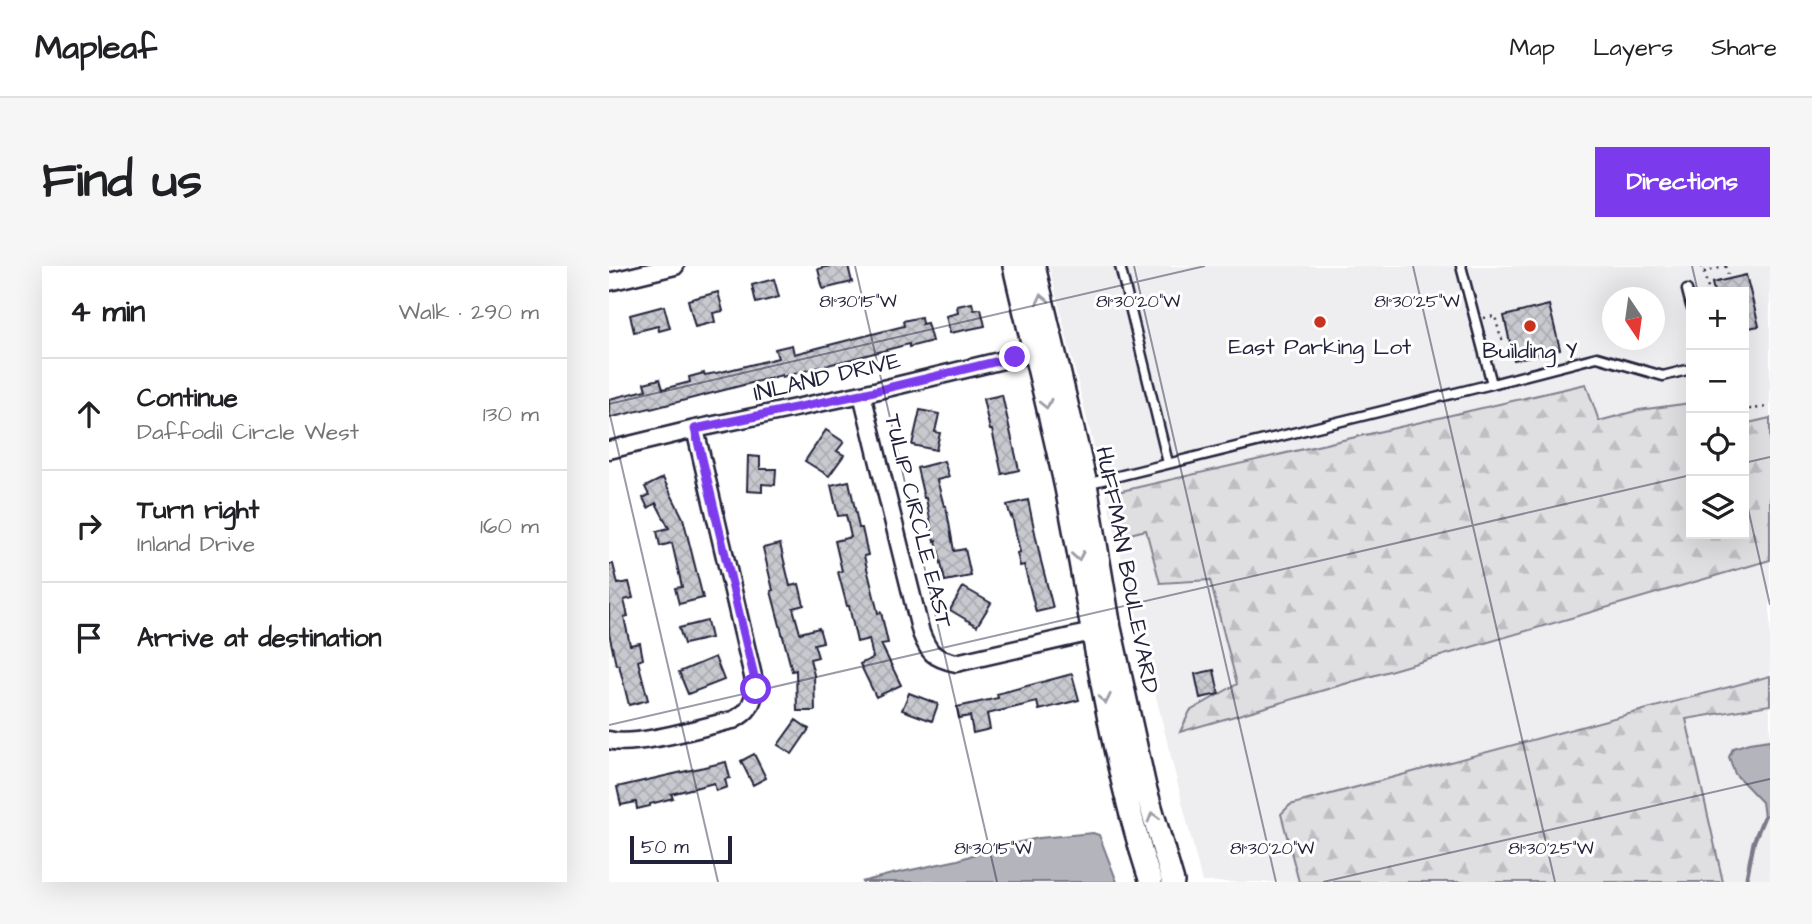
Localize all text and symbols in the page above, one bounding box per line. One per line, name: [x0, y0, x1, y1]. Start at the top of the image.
text: Mapleaf: [35, 25, 157, 71]
text: Map: [1510, 31, 1555, 65]
text: Layers: [1593, 31, 1673, 65]
text: Share: [1711, 31, 1777, 65]
button: Directions: [1595, 147, 1770, 217]
text: Find us: [42, 148, 202, 216]
north arrow: [1602, 287, 1665, 350]
map controls: [1686, 287, 1749, 539]
button: +: [1686, 287, 1749, 350]
text: 81°30'15"W: [819, 289, 897, 314]
text: 81°30'20"W: [1096, 289, 1180, 314]
text: 81°30'25"W: [1374, 289, 1460, 314]
text: 4 min: [70, 291, 145, 333]
one-way arrow: [1036, 293, 1050, 305]
text: Walk · 290 m: [398, 296, 539, 328]
marker: East Parking Lot: [1312, 314, 1328, 330]
marker: Building Y: [1522, 318, 1538, 334]
place label: East Parking Lot: [1229, 331, 1412, 364]
place label: Building Y: [1482, 335, 1578, 368]
route end: [999, 341, 1030, 372]
street label: INLAND DRIVE: [750, 344, 904, 409]
button: −: [1686, 350, 1749, 413]
text: Continue: [137, 380, 238, 416]
icon: ahead: [70, 395, 108, 433]
text: 130 m: [483, 398, 539, 430]
one-way arrow: [1038, 398, 1053, 410]
street label: TULIP CIRCLE EAST: [876, 411, 960, 632]
button: locate: [1686, 413, 1749, 476]
text: Daffodil Circle West: [137, 416, 359, 448]
street label: HUFFMAN BOULEVARD: [1087, 444, 1167, 696]
button: layers: [1686, 476, 1749, 539]
text: Turn right: [137, 492, 259, 528]
icon: right: [70, 507, 108, 545]
text: 160 m: [480, 510, 539, 542]
text: Inland Drive: [137, 528, 255, 560]
one-way arrow: [1070, 550, 1085, 561]
icon: arrive: [70, 619, 108, 657]
text: Arrive at destination: [137, 620, 382, 656]
route start: [740, 673, 771, 704]
one-way arrow: [1097, 693, 1112, 705]
one-way arrow: [1147, 811, 1162, 823]
scale bar: [630, 833, 731, 865]
text: 50 m: [641, 834, 689, 861]
text: 81°30'15"W: [954, 836, 1032, 861]
text: 81°30'20"W: [1230, 836, 1314, 861]
text: 81°30'25"W: [1508, 836, 1594, 861]

